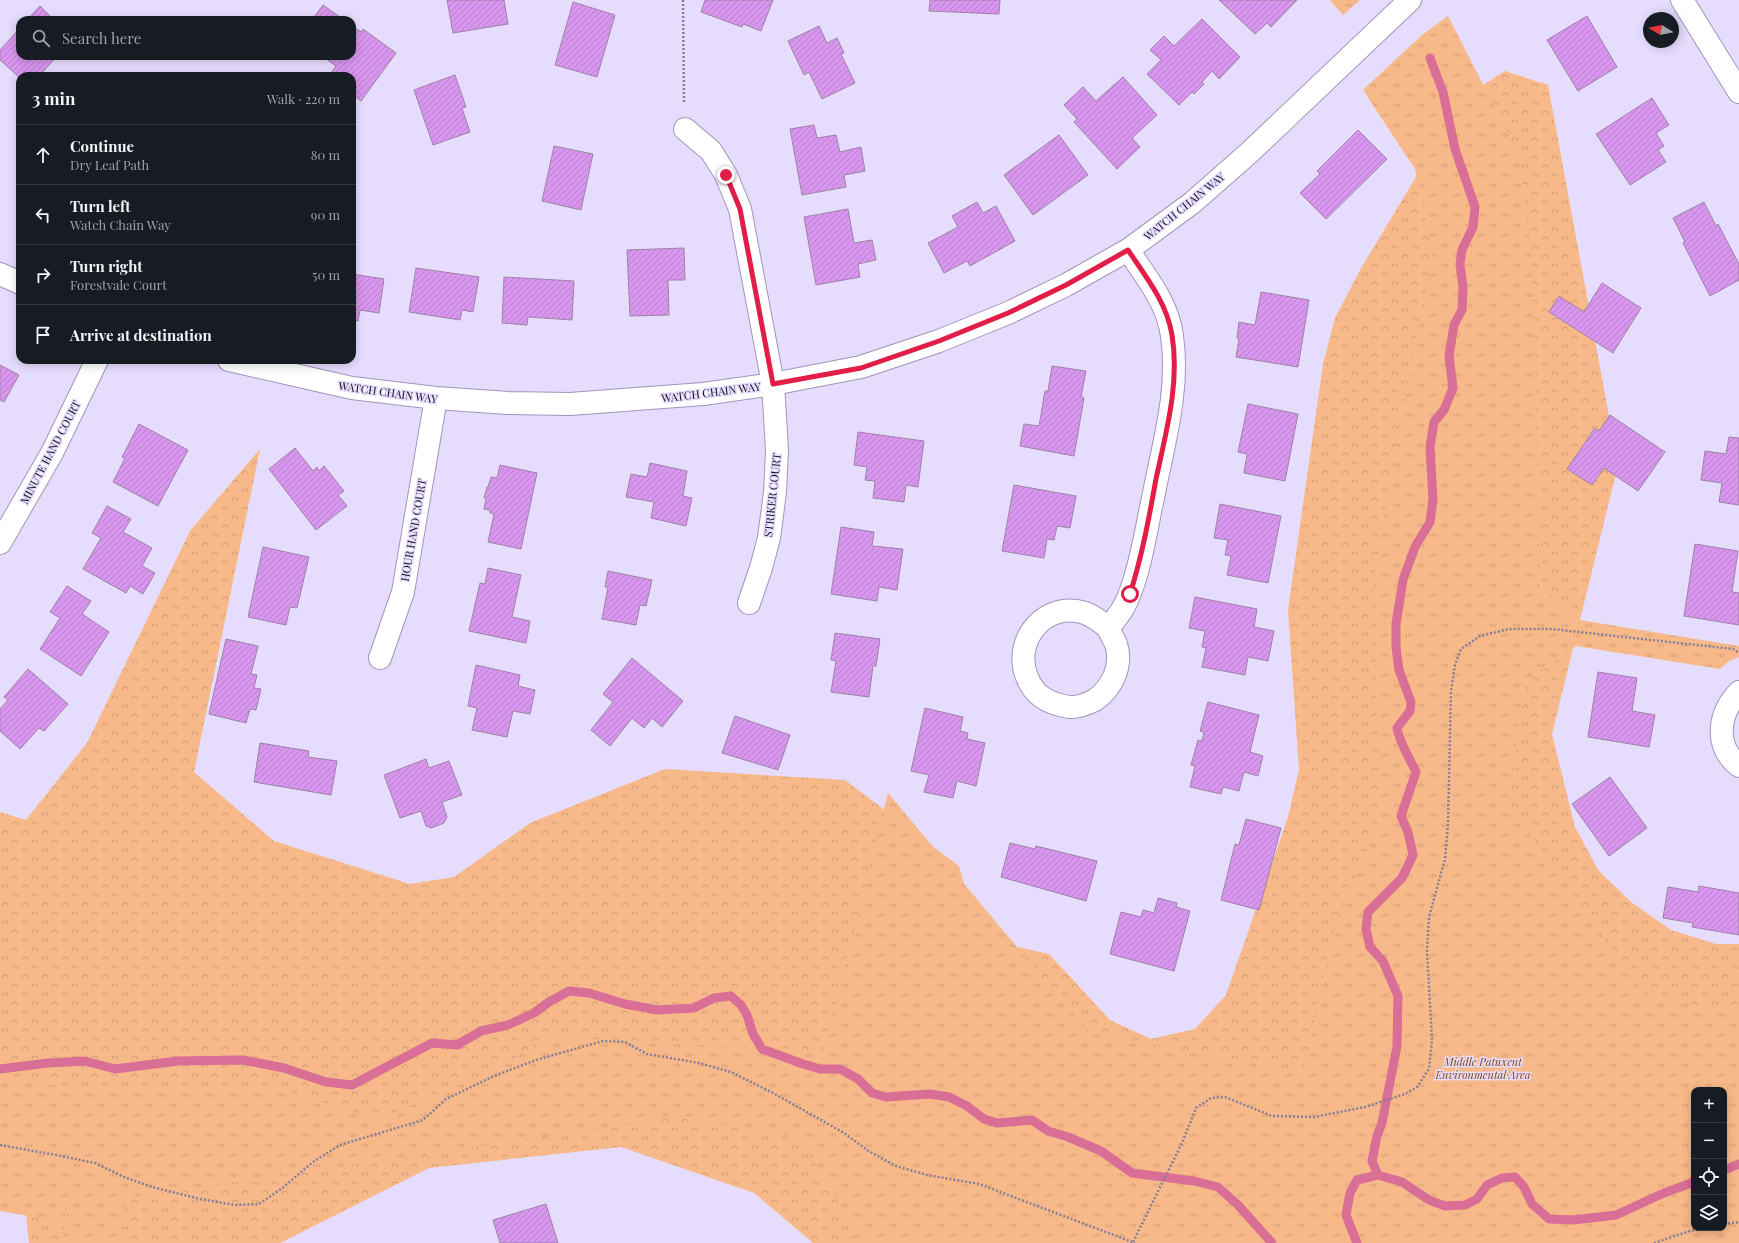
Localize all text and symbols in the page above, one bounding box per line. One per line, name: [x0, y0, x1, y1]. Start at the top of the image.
north arrow: [1643, 12, 1679, 48]
search box: [16, 16, 356, 60]
icon: search: [30, 27, 52, 49]
text: Search here: [62, 28, 141, 48]
text: 3 min: [32, 87, 75, 109]
text: Walk · 220 m: [267, 90, 340, 107]
text: Continue: [70, 136, 134, 156]
icon: ahead: [32, 144, 54, 166]
text: 80 m: [311, 146, 340, 163]
text: Dry Leaf Path: [70, 156, 149, 173]
route end: [717, 166, 735, 184]
street label: WATCH CHAIN WAY: [1140, 168, 1228, 244]
text: Turn left: [70, 196, 131, 216]
icon: left: [32, 204, 54, 226]
text: 90 m: [311, 206, 340, 223]
text: Watch Chain Way: [70, 216, 171, 233]
text: Turn right: [70, 256, 143, 276]
icon: right: [32, 264, 54, 286]
text: 50 m: [312, 266, 340, 283]
text: Forestvale Court: [70, 276, 167, 293]
icon: arrive: [32, 324, 54, 346]
text: Arrive at destination: [70, 325, 212, 345]
street label: WATCH CHAIN WAY: [337, 377, 439, 406]
street label: WATCH CHAIN WAY: [660, 378, 762, 406]
street label: MINUTE HAND COURT: [16, 397, 84, 506]
street label: STRIKER COURT: [760, 452, 784, 538]
street label: HOUR HAND COURT: [397, 477, 429, 583]
route start: [1121, 585, 1139, 603]
park label: Middle Patuxent Environmental Area: [1434, 1054, 1531, 1082]
map controls: [1691, 1087, 1727, 1231]
button: +: [1691, 1087, 1727, 1123]
button: −: [1691, 1123, 1727, 1159]
button: locate: [1691, 1159, 1727, 1195]
button: layers: [1691, 1195, 1727, 1231]

